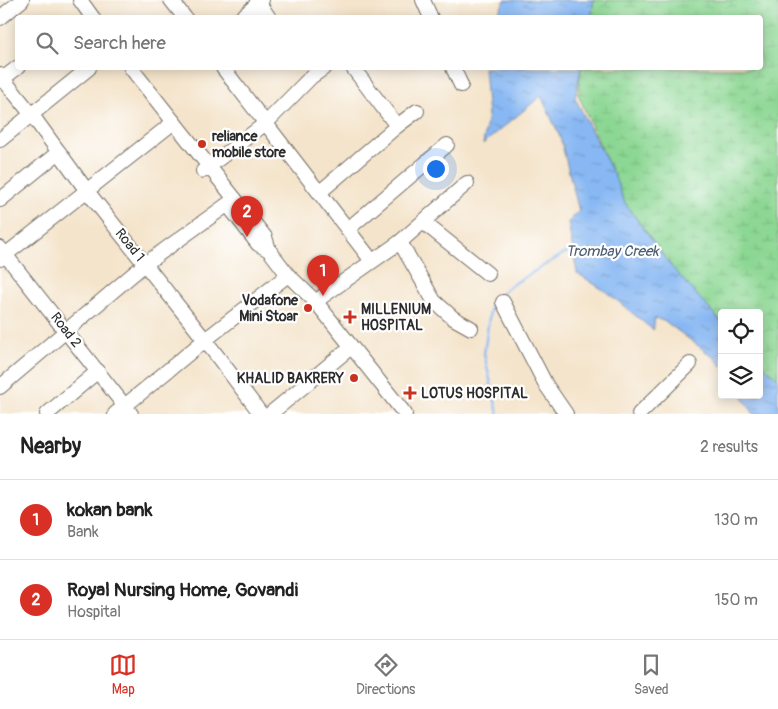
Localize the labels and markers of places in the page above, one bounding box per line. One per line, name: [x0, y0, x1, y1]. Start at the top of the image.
place label: reliance mobile store: [212, 128, 287, 161]
marker: reliance mobile store: [196, 138, 208, 150]
pin: 2: [231, 196, 263, 237]
pin: 1: [307, 255, 339, 296]
place label: Vodafone Mini Stoar: [239, 292, 299, 325]
place label: MILLENIUM HOSPITAL: [361, 301, 431, 334]
marker: Vodafone Mini Stoar: [302, 302, 314, 314]
marker: MILLENIUM HOSPITAL: [343, 310, 357, 324]
place label: KHALID BAKRERY: [237, 370, 345, 387]
marker: KHALID BAKRERY: [348, 372, 360, 384]
place label: LOTUS HOSPITAL: [421, 385, 528, 402]
marker: LOTUS HOSPITAL: [403, 386, 417, 400]

